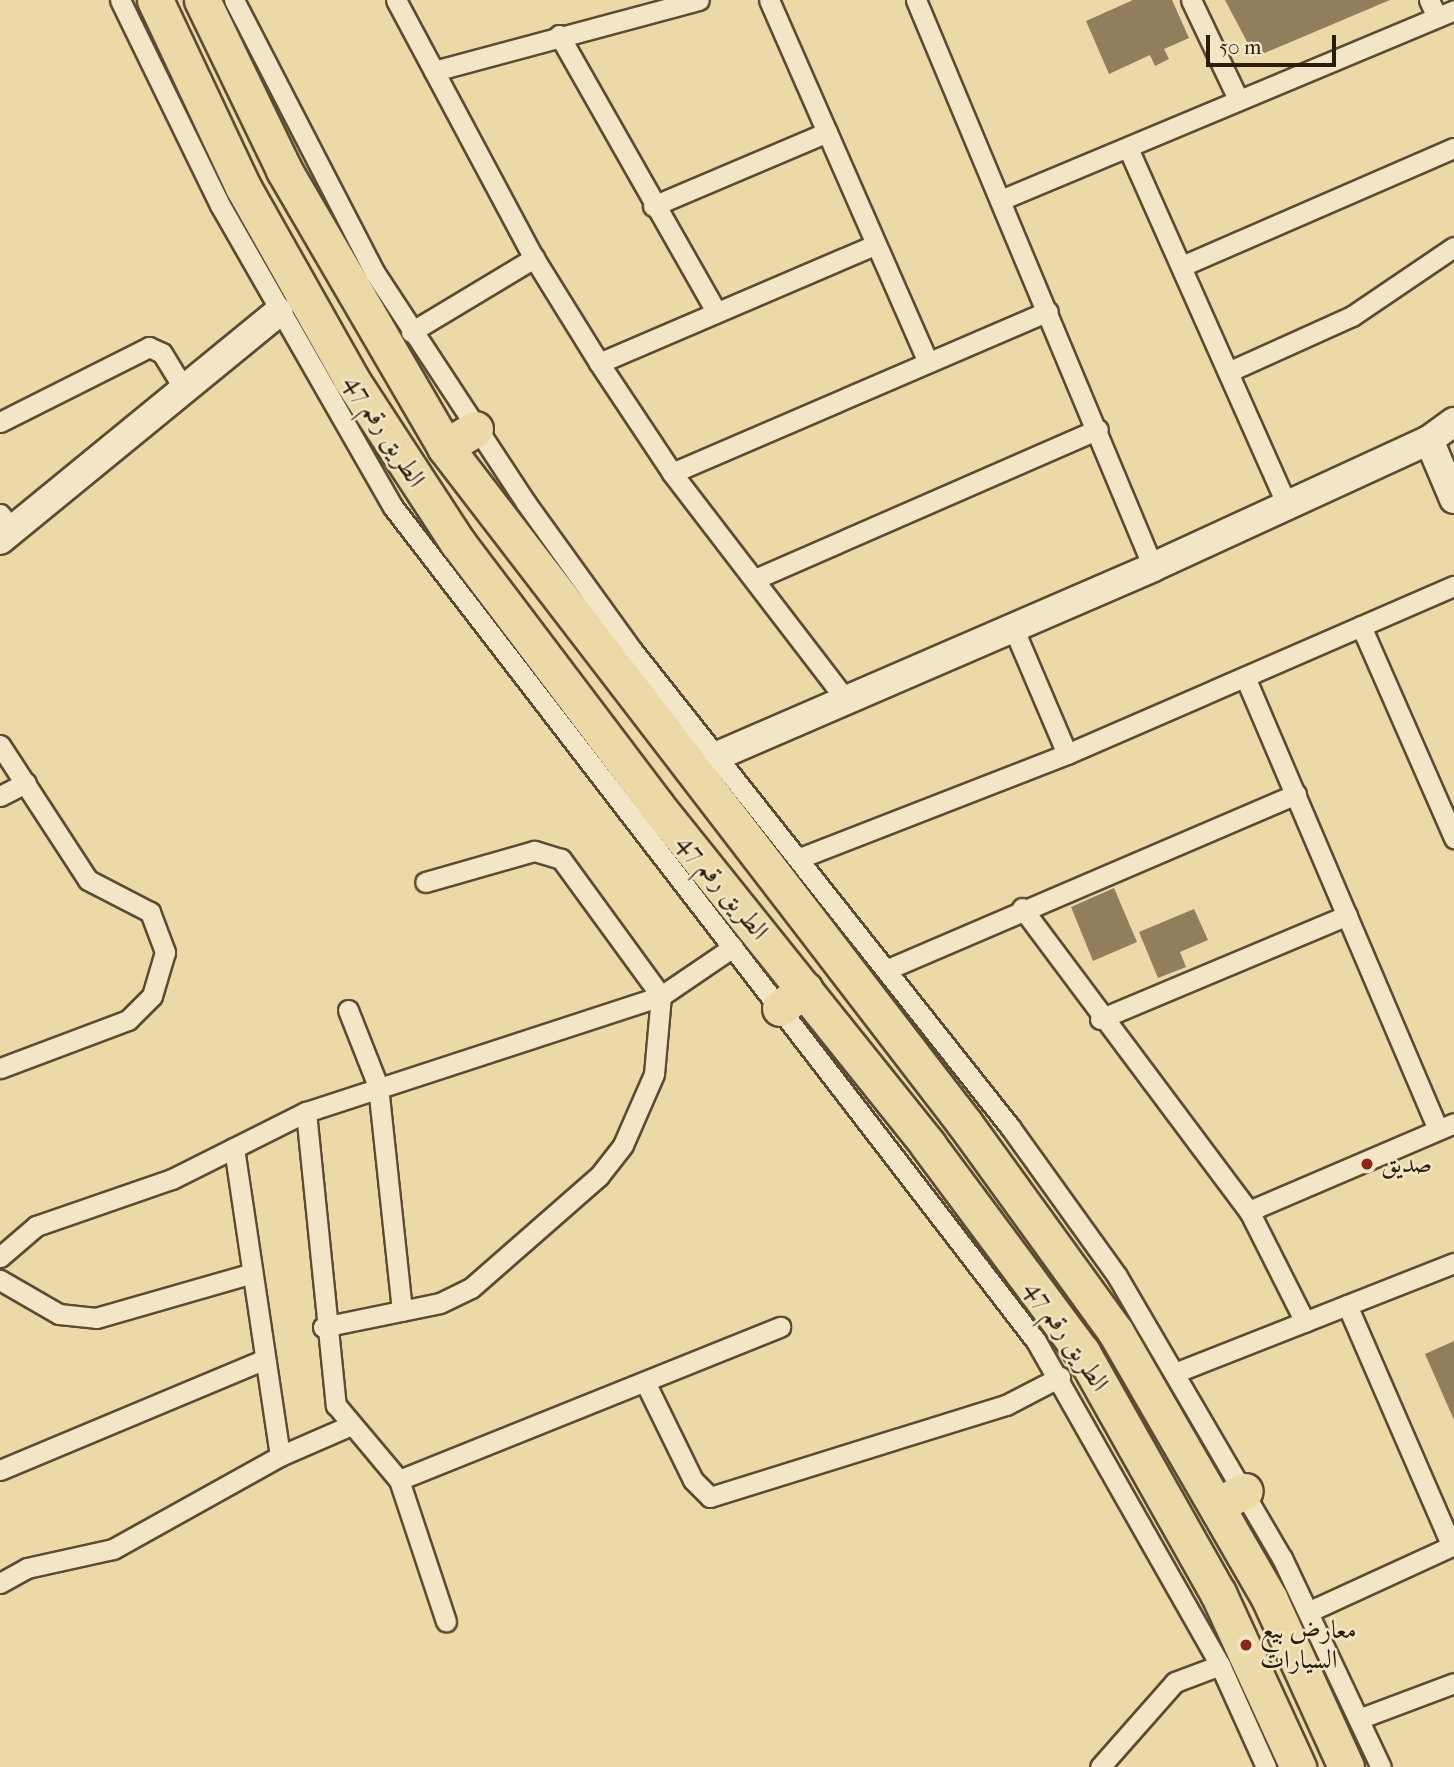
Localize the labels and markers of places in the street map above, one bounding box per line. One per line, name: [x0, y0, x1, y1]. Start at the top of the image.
place label: صديق: [1381, 1148, 1432, 1180]
marker: صديق: [1359, 1156, 1375, 1172]
place label: معارض بيع السيارات: [1260, 1614, 1357, 1676]
marker: معارض بيع السيارات: [1238, 1637, 1254, 1653]

